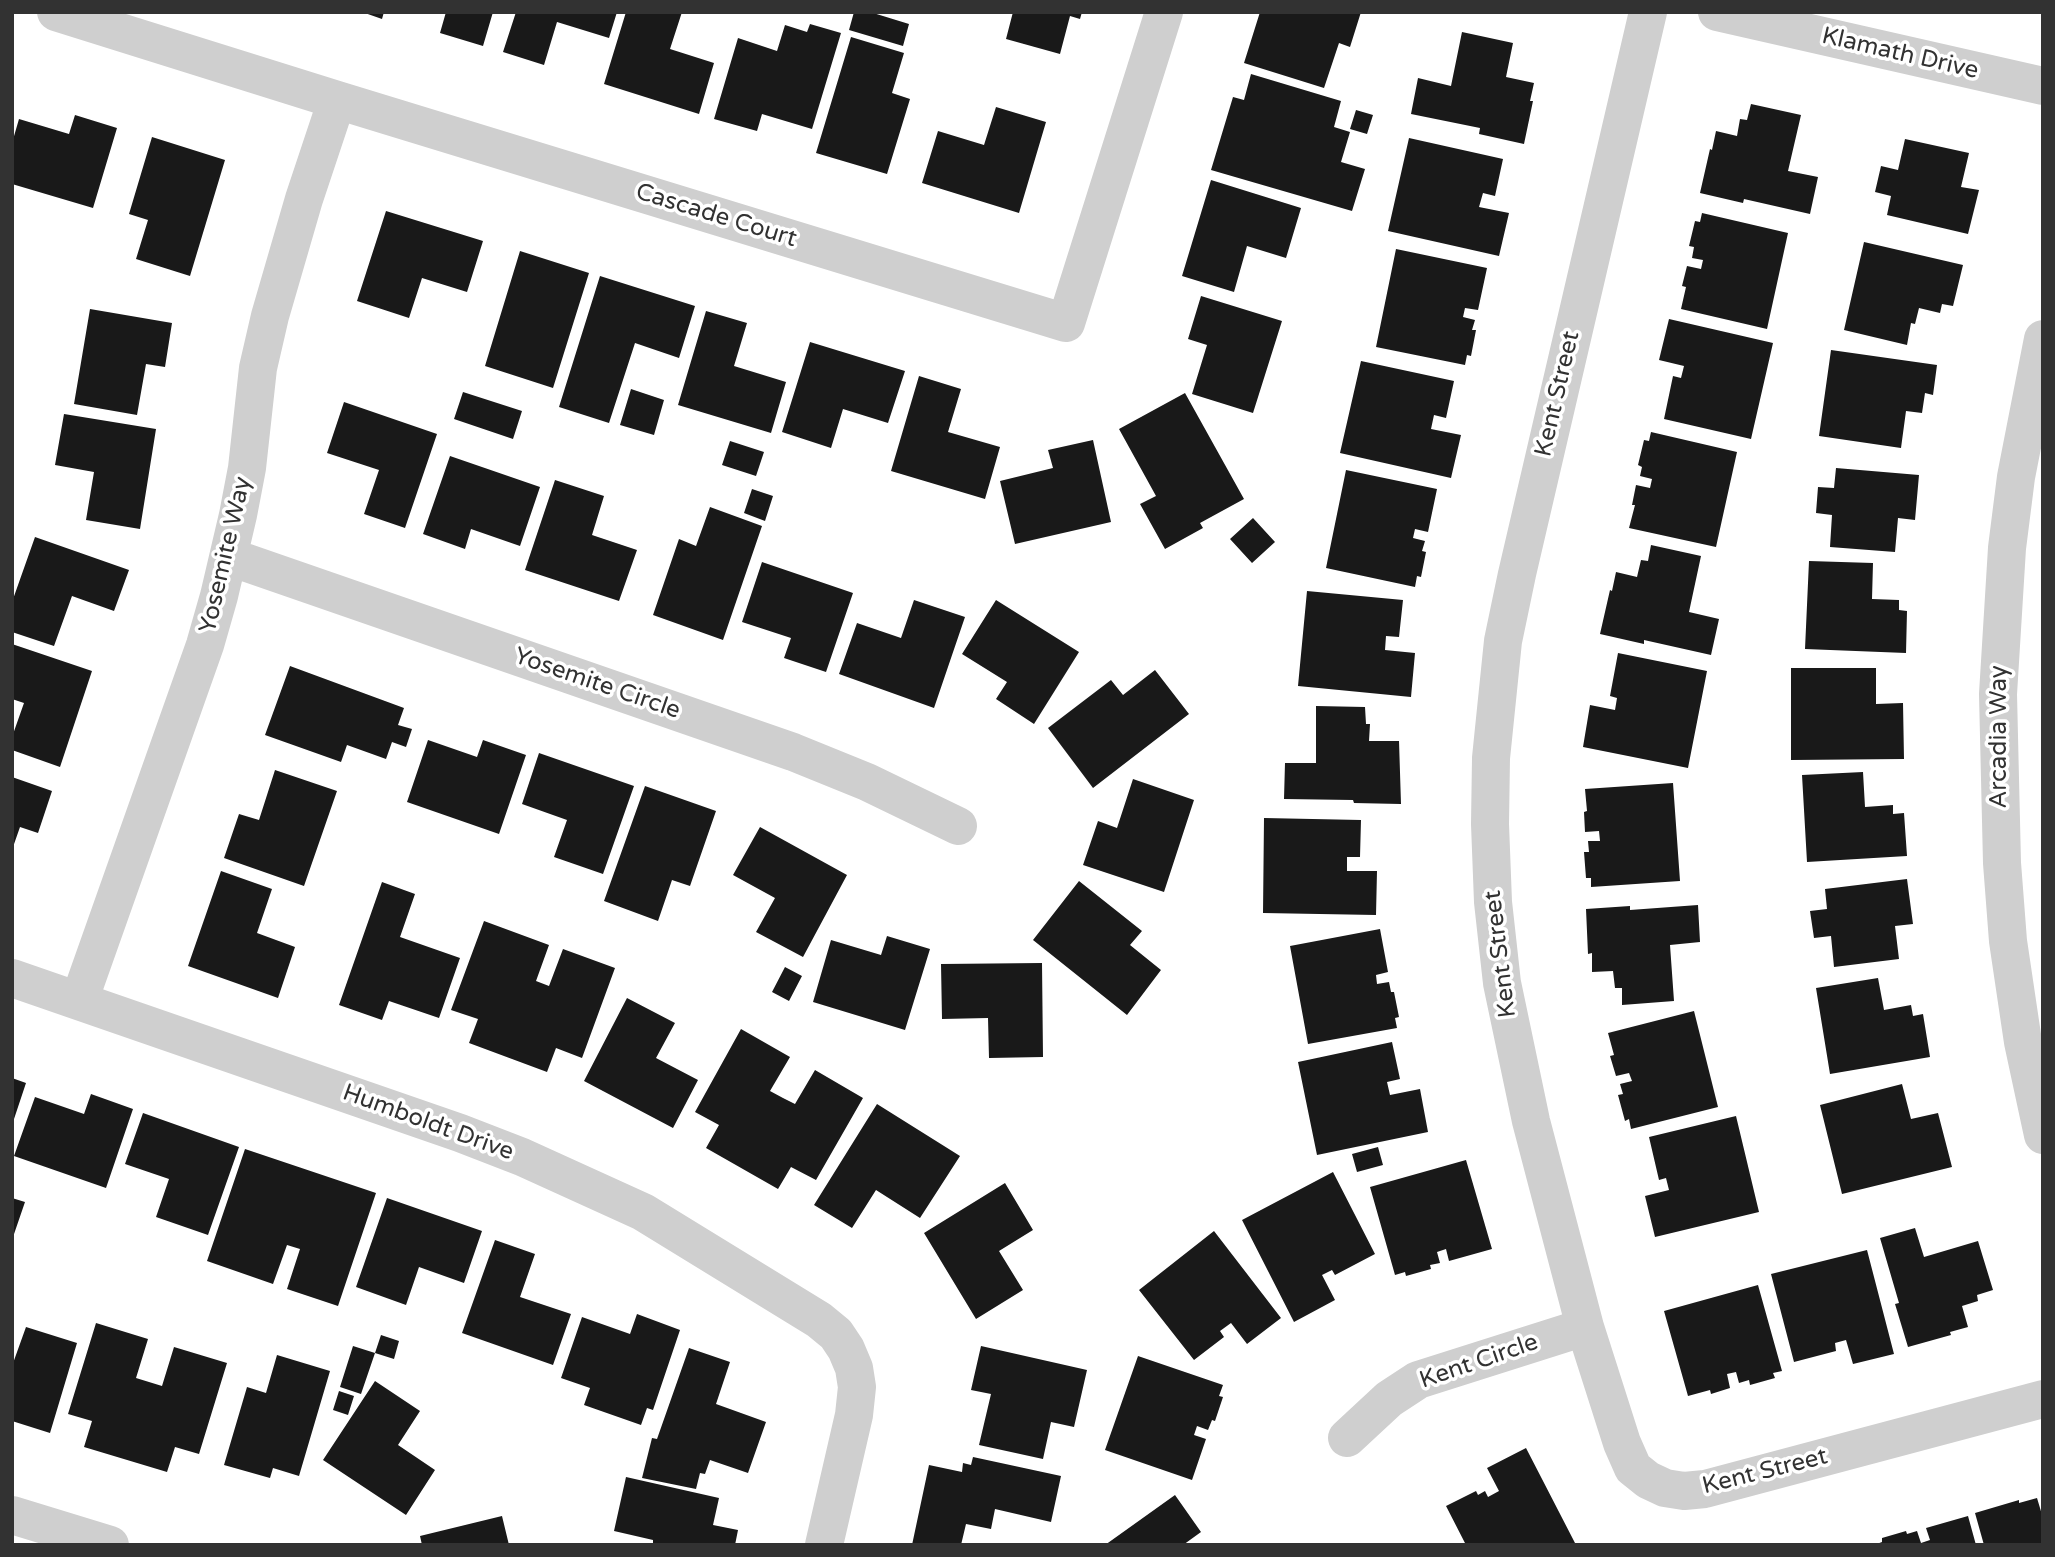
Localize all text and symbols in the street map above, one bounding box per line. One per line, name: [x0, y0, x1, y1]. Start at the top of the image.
street label: Klamath Drive: [1819, 22, 1981, 86]
street label: Cascade Court: [632, 178, 800, 254]
street label: Kent Street: [1530, 328, 1586, 460]
street label: Yosemite Way: [194, 474, 258, 636]
street label: Yosemite Circle: [510, 642, 684, 726]
street label: Arcadia Way: [1986, 665, 2014, 809]
street label: Kent Street: [1479, 889, 1523, 1019]
street label: Humboldt Drive: [339, 1079, 517, 1167]
street label: Kent Circle: [1416, 1328, 1542, 1396]
street label: Kent Street: [1699, 1443, 1831, 1501]

